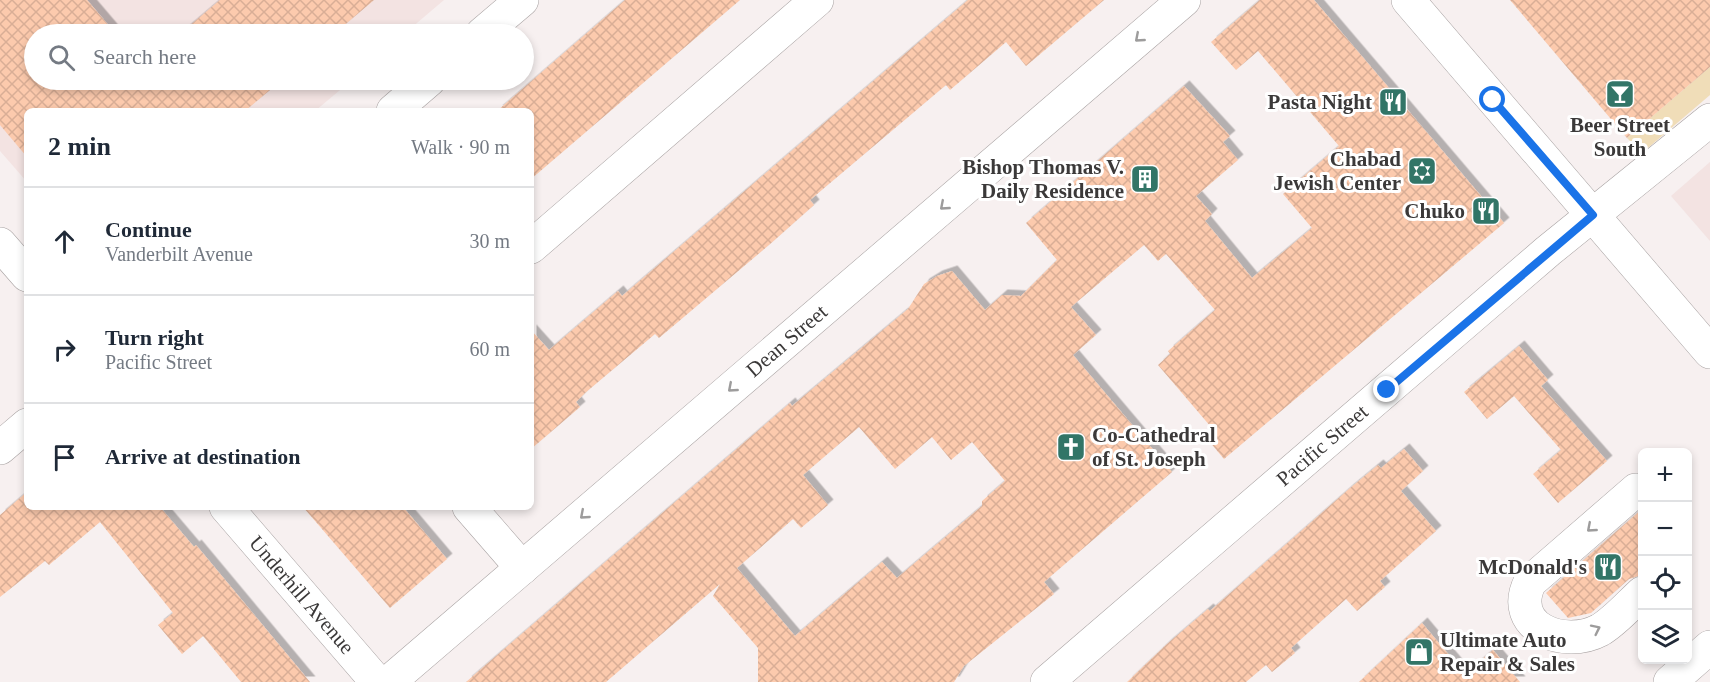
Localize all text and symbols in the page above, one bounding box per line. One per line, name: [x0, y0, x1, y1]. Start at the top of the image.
search box: [24, 24, 534, 90]
one-way arrow: [1135, 31, 1146, 42]
icon: search: [45, 41, 78, 74]
text: Search here: [93, 44, 196, 69]
bar icon: Beer Street South: [1604, 78, 1636, 110]
restaurant icon: Pasta Night: [1377, 86, 1409, 118]
route start: [1479, 86, 1505, 112]
place label: Pasta Night: [1268, 90, 1372, 114]
place label: Beer Street South: [1570, 113, 1670, 161]
text: 2 min: [48, 132, 111, 161]
text: Walk · 90 m: [411, 136, 510, 158]
place label: Chabad Jewish Center: [1273, 147, 1401, 195]
place label: Bishop Thomas V. Daily Residence: [962, 155, 1124, 203]
synagogue icon: Chabad Jewish Center: [1406, 155, 1438, 187]
building icon: Bishop Thomas V. Daily Residence: [1129, 163, 1161, 195]
restaurant icon: Chuko: [1470, 195, 1502, 227]
one-way arrow: [940, 199, 951, 210]
place label: Chuko: [1404, 199, 1465, 223]
text: Continue: [105, 217, 192, 242]
icon: ahead: [48, 225, 81, 258]
text: 30 m: [469, 230, 510, 252]
text: Vanderbilt Avenue: [105, 243, 253, 265]
street label: Dean Street: [741, 300, 832, 382]
text: Turn right: [105, 325, 204, 350]
icon: right: [48, 333, 81, 366]
text: 60 m: [469, 338, 510, 360]
text: Pacific Street: [105, 351, 212, 373]
route end: [1373, 376, 1399, 402]
one-way arrow: [728, 381, 739, 392]
street label: Pacific Street: [1272, 399, 1373, 491]
place label: Co-Cathedral of St. Joseph: [1092, 423, 1216, 471]
church icon: Co-Cathedral of St. Joseph: [1055, 431, 1087, 463]
icon: arrive: [48, 441, 81, 474]
text: Arrive at destination: [105, 444, 301, 469]
map controls: [1638, 448, 1692, 664]
button: +: [1638, 448, 1692, 502]
button: −: [1638, 502, 1692, 556]
one-way arrow: [580, 508, 591, 519]
one-way arrow: [1587, 521, 1598, 532]
street label: Underhill Avenue: [244, 531, 359, 659]
restaurant icon: McDonald's: [1592, 551, 1624, 583]
place label: McDonald's: [1478, 555, 1587, 579]
button: locate: [1638, 556, 1692, 610]
button: layers: [1638, 610, 1692, 664]
one-way arrow: [1590, 625, 1601, 637]
place label: Ultimate Auto Repair & Sales: [1440, 628, 1575, 676]
shop icon: Ultimate Auto Repair & Sales: [1403, 636, 1435, 668]

